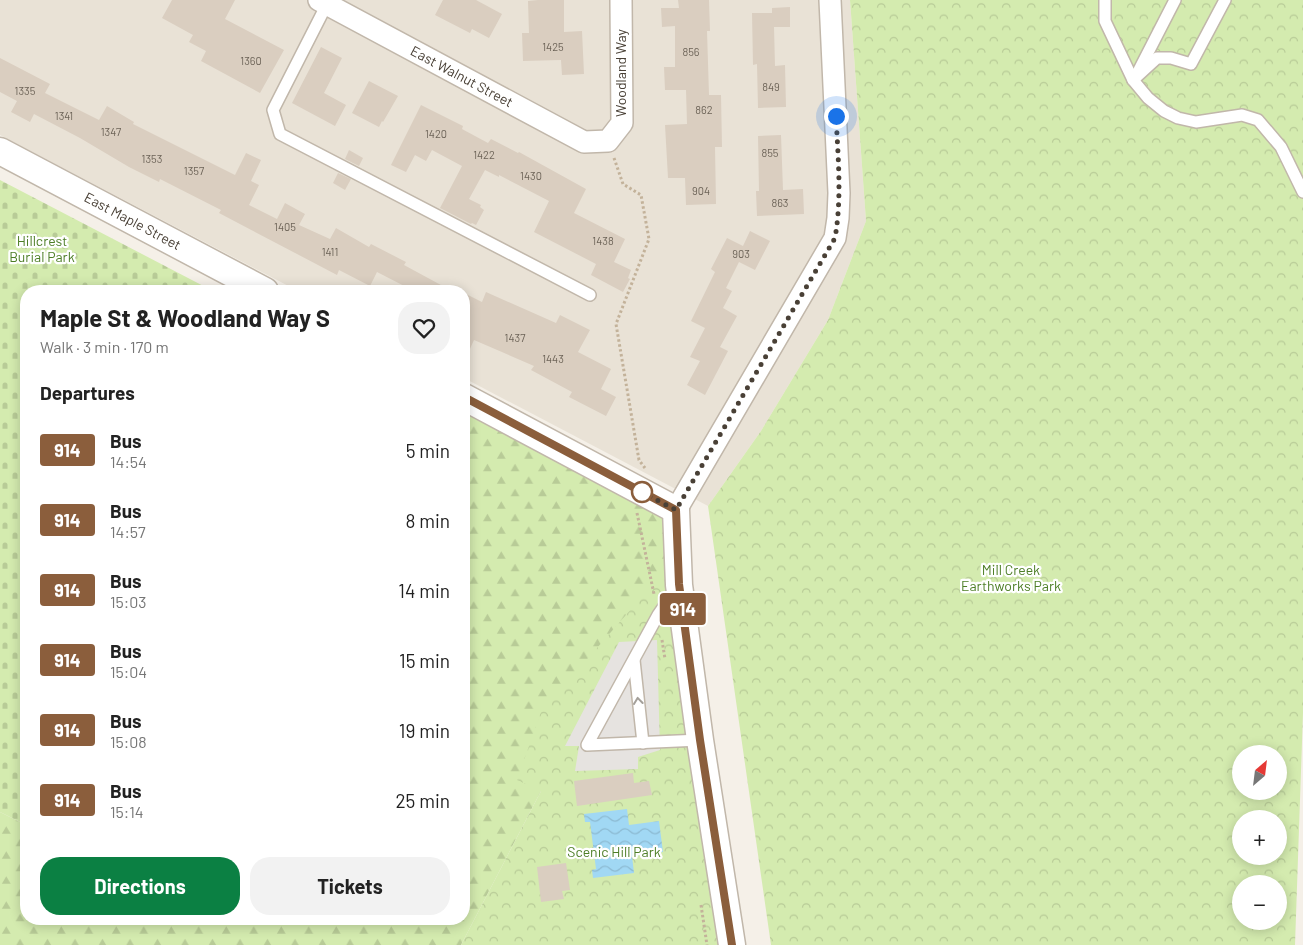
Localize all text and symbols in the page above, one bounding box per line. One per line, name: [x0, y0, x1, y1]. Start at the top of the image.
street label: Woodland Way: [612, 28, 629, 117]
house number: 1425: [542, 40, 564, 53]
street label: East Walnut Street: [408, 42, 516, 110]
house number: 856: [682, 45, 700, 58]
house number: 1360: [240, 54, 262, 67]
house number: 849: [762, 80, 780, 93]
house number: 1335: [15, 84, 36, 97]
house number: 862: [695, 103, 713, 116]
your location: [824, 104, 849, 129]
house number: 1341: [55, 109, 73, 122]
house number: 1347: [101, 125, 121, 138]
house number: 1420: [425, 127, 447, 140]
house number: 855: [761, 146, 779, 159]
house number: 1422: [473, 148, 495, 161]
house number: 1353: [142, 152, 162, 165]
house number: 1357: [184, 164, 204, 177]
house number: 1430: [520, 169, 542, 182]
house number: 904: [692, 184, 710, 197]
street label: East Maple Street: [82, 188, 184, 253]
house number: 863: [771, 196, 789, 209]
house number: 1405: [274, 220, 296, 233]
park label: Hillcrest Burial Park: [9, 232, 75, 265]
house number: 1438: [592, 234, 614, 247]
house number: 1411: [322, 245, 338, 258]
house number: 903: [732, 247, 750, 260]
button: heart: [398, 302, 450, 354]
text: Maple St & Woodland Way S: [40, 303, 330, 332]
house number: 1437: [505, 331, 525, 344]
text: Walk · 3 min · 170 m: [40, 337, 169, 356]
house number: 1443: [542, 352, 564, 365]
text: Departures: [40, 381, 135, 404]
text: Bus: [110, 429, 142, 452]
text: 914: [54, 439, 81, 461]
text: 5 min: [406, 439, 450, 462]
text: 14:54: [110, 452, 147, 471]
unlabelled marker: [631, 481, 653, 503]
text: Bus: [110, 499, 142, 522]
text: 914: [54, 509, 81, 531]
text: 8 min: [406, 509, 450, 532]
text: 14:57: [110, 522, 146, 541]
park label: Mill Creek Earthworks Park: [961, 561, 1061, 594]
text: Bus: [110, 569, 142, 592]
text: 914: [54, 579, 81, 601]
text: 14 min: [398, 579, 450, 602]
text: 15:03: [110, 592, 147, 611]
line badge: 914: [654, 593, 712, 625]
text: 914: [670, 598, 696, 620]
text: Bus: [110, 639, 142, 662]
text: 914: [54, 649, 81, 671]
text: 15 min: [399, 649, 450, 672]
text: 15:04: [110, 662, 147, 681]
one-way arrow: [633, 697, 644, 705]
text: Bus: [110, 709, 142, 732]
text: 914: [54, 719, 81, 741]
text: 19 min: [399, 719, 450, 742]
text: 15:08: [110, 732, 147, 751]
north arrow: [1232, 745, 1288, 800]
map controls: [1232, 745, 1287, 930]
text: Bus: [110, 779, 142, 802]
text: 914: [54, 789, 81, 811]
text: 25 min: [395, 789, 450, 812]
text: 15:14: [110, 802, 144, 821]
button: +: [1232, 810, 1287, 865]
park label: Scenic Hill Park: [567, 843, 661, 860]
button: Directions: [40, 857, 240, 915]
button: Tickets: [250, 857, 450, 915]
button: −: [1232, 875, 1287, 930]

